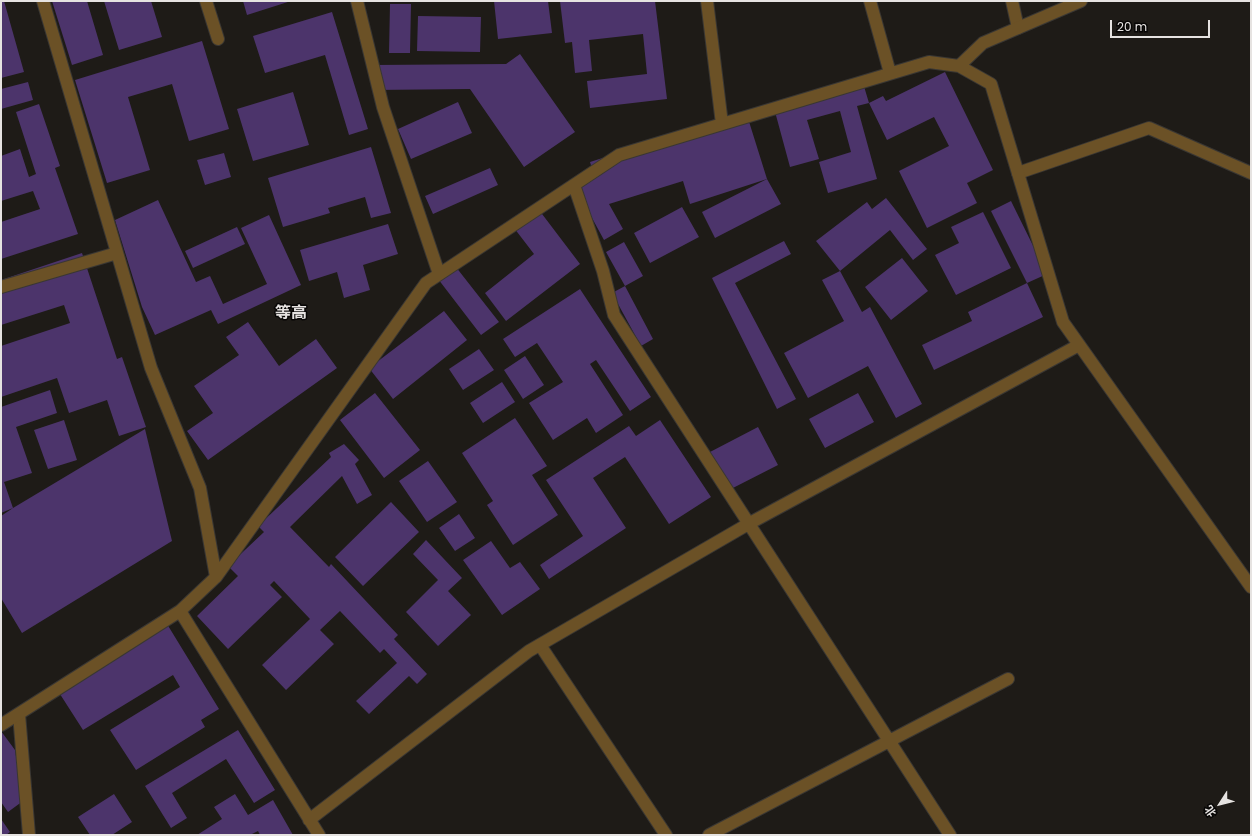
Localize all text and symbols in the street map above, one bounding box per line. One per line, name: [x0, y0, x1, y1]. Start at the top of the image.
scale bar: [1112, 12, 1212, 38]
text: 20 m: [1117, 18, 1147, 35]
district label: 等高: [275, 304, 307, 324]
north arrow: [1200, 784, 1240, 824]
text: 北: [1201, 802, 1220, 820]

